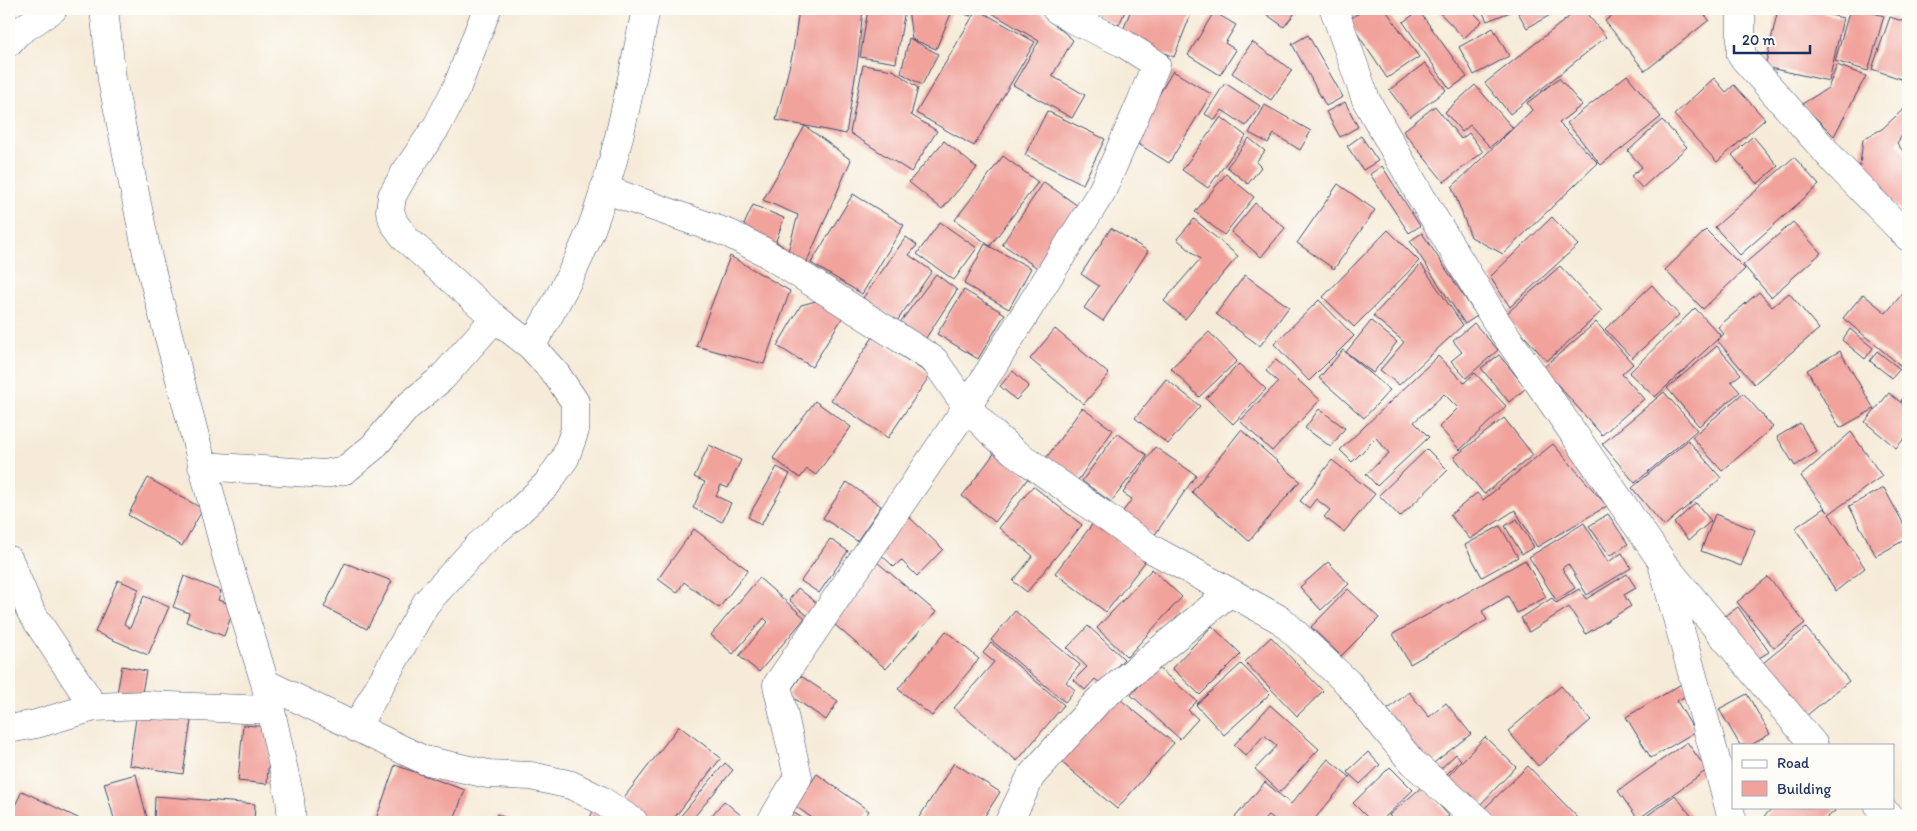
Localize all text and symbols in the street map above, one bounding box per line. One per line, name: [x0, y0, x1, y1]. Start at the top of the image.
scale bar: [1734, 22, 1811, 54]
text: 20 m: [1742, 31, 1776, 49]
legend: [1732, 744, 1894, 808]
text: Road: [1777, 754, 1810, 772]
text: Building: [1777, 780, 1831, 798]

